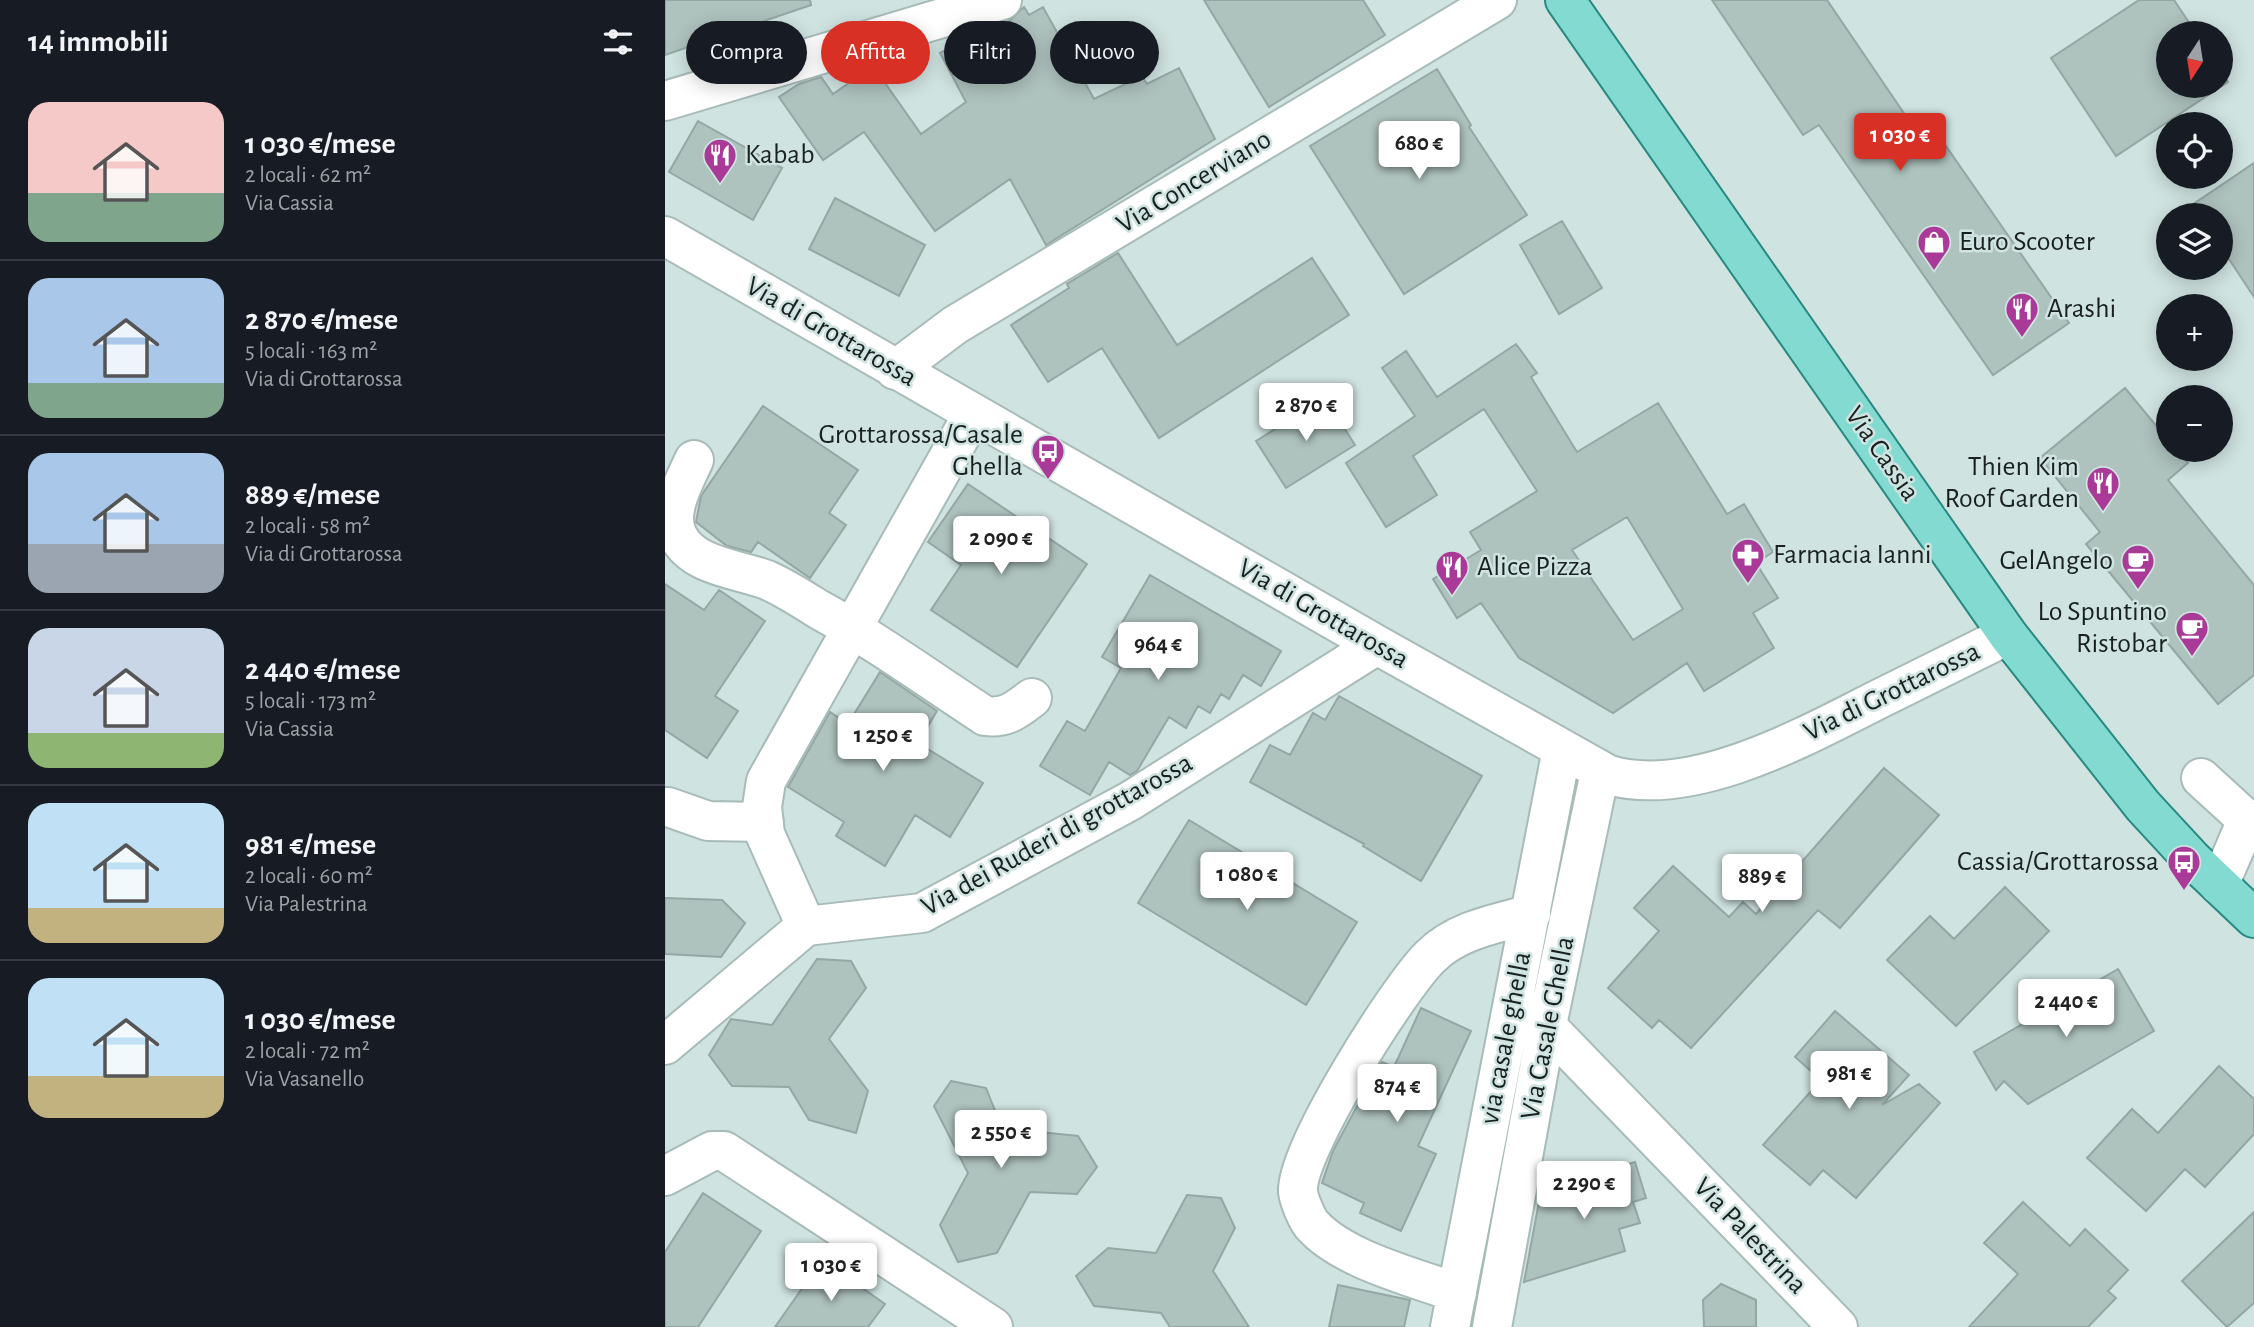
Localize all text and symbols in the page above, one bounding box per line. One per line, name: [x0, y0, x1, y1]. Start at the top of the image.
chip: Compra: [686, 21, 807, 84]
chip: Affitta: [821, 21, 930, 84]
chip: Filtri: [944, 21, 1036, 84]
chip: Nuovo: [1050, 21, 1159, 84]
north arrow: [2156, 21, 2233, 98]
map controls: [2156, 21, 2233, 462]
icon: filters: [599, 23, 637, 61]
text: 14 immobili: [28, 27, 169, 57]
button: locate: [2156, 112, 2233, 189]
pin: 1 030 €: [1835, 114, 1965, 173]
pin: 680 €: [1370, 122, 1468, 181]
text: 1 030 €: [1870, 124, 1930, 147]
street label: Via Concerviano: [1112, 125, 1276, 239]
text: 1 030 €/mese: [245, 129, 396, 159]
icon: home: [84, 130, 168, 214]
text: 680 €: [1395, 132, 1443, 155]
restaurant icon: Kabab: [701, 136, 739, 185]
place label: Kabab: [745, 141, 815, 169]
text: 2 locali · 62 m²: [245, 164, 371, 187]
text: Via Cassia: [245, 192, 334, 215]
button: layers: [2156, 203, 2233, 280]
shop icon: Euro Scooter: [1915, 223, 1953, 272]
place label: Euro Scooter: [1959, 228, 2095, 256]
street label: Via di Grottarossa: [741, 272, 921, 392]
restaurant icon: Arashi: [2003, 290, 2041, 339]
button: +: [2156, 294, 2233, 371]
place label: Arashi: [2047, 295, 2116, 323]
text: 2 870 €/mese: [245, 305, 398, 335]
icon: home: [84, 306, 168, 390]
text: 5 locali · 163 m²: [245, 340, 377, 363]
text: Via di Grottarossa: [245, 368, 403, 391]
pin: 2 870 €: [1241, 384, 1371, 443]
button: −: [2156, 385, 2233, 462]
text: 2 870 €: [1275, 394, 1337, 417]
street label: Via Cassia: [1840, 402, 1924, 506]
place label: Grottarossa/Casale Ghella: [818, 421, 1023, 481]
bus stop icon: Grottarossa/Casale Ghella: [1029, 432, 1067, 481]
place label: Thien Kim Roof Garden: [1944, 453, 2079, 513]
restaurant icon: Thien Kim Roof Garden: [2084, 464, 2122, 513]
text: 889 €/mese: [245, 480, 380, 510]
icon: home: [84, 481, 168, 565]
text: 2 locali · 58 m²: [245, 515, 370, 538]
pin: 2 090 €: [936, 516, 1066, 576]
text: 2 090 €: [969, 527, 1033, 550]
pharmacy icon: Farmacia Ianni: [1729, 536, 1767, 585]
place label: Farmacia Ianni: [1773, 541, 1931, 569]
cafe icon: GelAngelo: [2119, 542, 2157, 591]
text: Via di Grottarossa: [245, 543, 403, 566]
place label: GelAngelo: [1999, 547, 2113, 575]
restaurant icon: Alice Pizza: [1433, 548, 1471, 597]
place label: Alice Pizza: [1477, 553, 1593, 581]
street label: Via di Grottarossa: [1233, 554, 1413, 674]
place label: Lo Spuntino Ristobar: [2038, 598, 2167, 658]
cafe icon: Lo Spuntino Ristobar: [2173, 609, 2211, 658]
pin: 964 €: [1109, 622, 1207, 682]
text: 964 €: [1134, 633, 1182, 656]
street label: Via di Grottarossa: [1800, 637, 1984, 747]
text: 2 440 €/mese: [245, 655, 401, 685]
icon: home: [84, 656, 168, 740]
text: 5 locali · 173 m²: [245, 690, 376, 713]
pin: 1 250 €: [818, 714, 948, 773]
text: Via Cassia: [245, 718, 334, 741]
text: 1 250 €: [854, 724, 912, 747]
street label: Via dei Ruderi di grottarossa: [917, 749, 1197, 921]
text: 981 €/mese: [245, 830, 376, 860]
icon: home: [84, 831, 168, 915]
bus stop icon: Cassia/Grottarossa: [2165, 843, 2203, 892]
place label: Cassia/Grottarossa: [1957, 848, 2159, 876]
pin: 1 080 €: [1182, 852, 1312, 912]
pin: 889 €: [1713, 855, 1811, 914]
text: 1 080 €: [1216, 863, 1278, 886]
text: 2 locali · 60 m²: [245, 865, 373, 888]
text: 889 €: [1738, 865, 1786, 888]
text: Via Palestrina: [245, 893, 368, 916]
street label: Via Casale Ghella: [1517, 934, 1580, 1122]
street label: via casale ghella: [1476, 949, 1536, 1127]
pin: 2 440 €: [2001, 979, 2131, 1039]
text: 2 440 €: [2034, 990, 2098, 1013]
text: 1 030 €/mese: [245, 1005, 396, 1035]
icon: home: [84, 1006, 168, 1090]
text: 2 locali · 72 m²: [245, 1040, 370, 1063]
pin: 981 €: [1800, 1052, 1898, 1111]
text: 981 €: [1827, 1062, 1871, 1085]
pin: 874 €: [1348, 1064, 1446, 1124]
text: Via Vasanello: [245, 1068, 364, 1091]
text: 874 €: [1373, 1075, 1421, 1098]
pin: 2 550 €: [936, 1110, 1066, 1170]
text: 2 550 €: [971, 1121, 1031, 1144]
pin: 2 290 €: [1519, 1162, 1649, 1221]
text: 2 290 €: [1553, 1172, 1615, 1195]
street label: Via Palestrina: [1688, 1173, 1812, 1299]
pin: 1 030 €: [766, 1244, 896, 1303]
text: 1 030 €: [801, 1254, 861, 1277]

